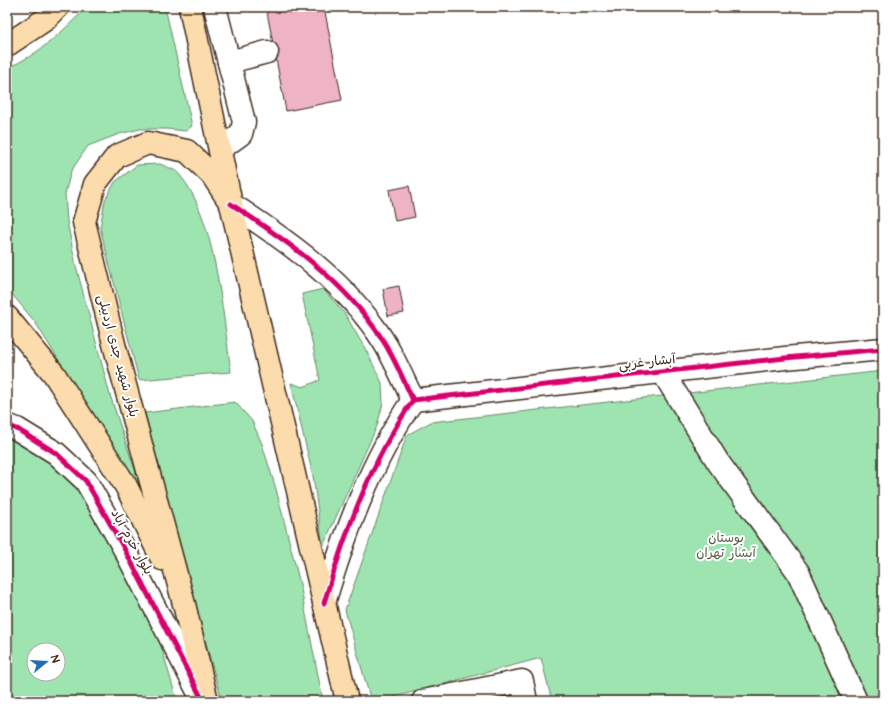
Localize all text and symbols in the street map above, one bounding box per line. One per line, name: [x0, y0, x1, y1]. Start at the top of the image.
street label: بلوار شهید جدی اردبیلی: [93, 293, 143, 419]
street label: آبشار غربی: [618, 350, 677, 374]
street label: بلوار خرم آباد: [106, 506, 157, 578]
park label: بوستان آبشار تهران: [696, 529, 757, 562]
north arrow: [26, 642, 66, 682]
text: N: [47, 653, 63, 665]

